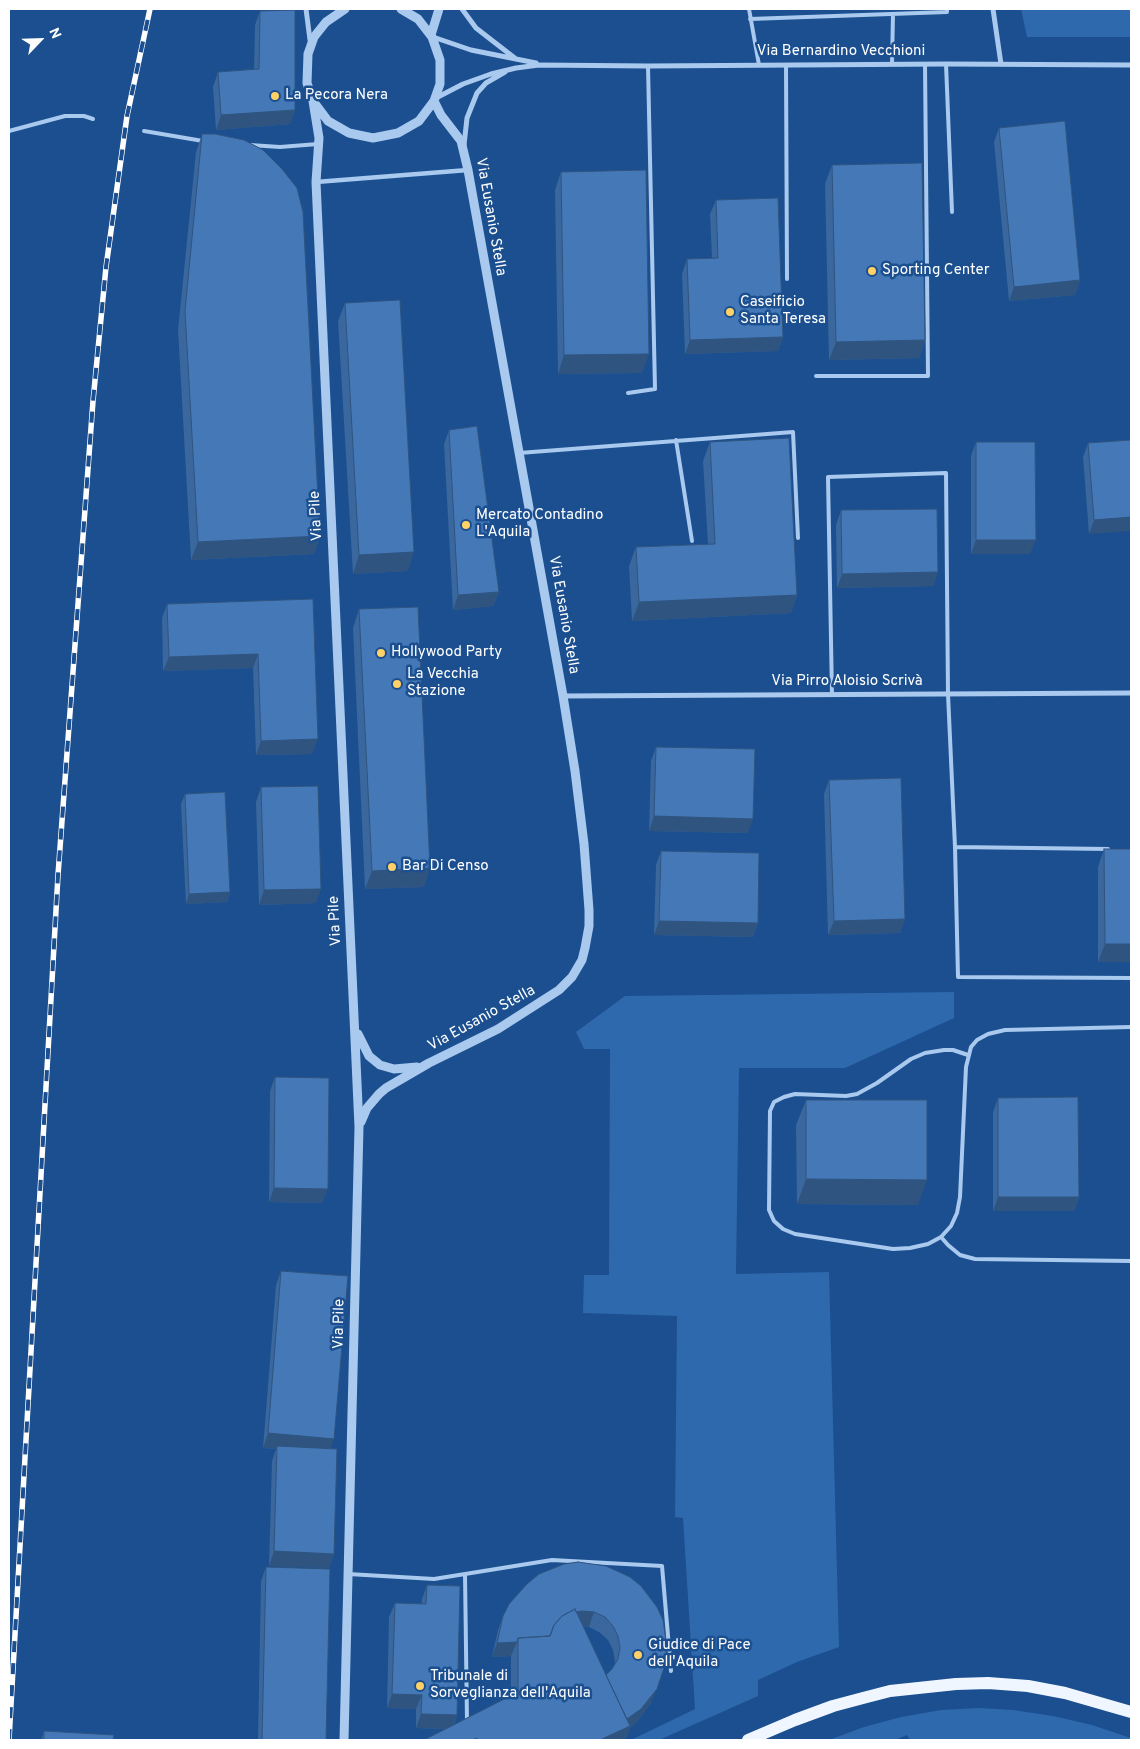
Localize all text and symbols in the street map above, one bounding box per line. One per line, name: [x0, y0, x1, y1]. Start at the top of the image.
north arrow: [15, 15, 65, 65]
text: N: [44, 26, 64, 42]
street label: Via Bernardino Vecchioni: [757, 43, 925, 61]
place label: La Pecora Nera: [285, 87, 388, 105]
marker: La Pecora Nera: [269, 90, 281, 102]
street label: Via Eusanio Stella: [471, 156, 509, 278]
place label: Sporting Center: [882, 262, 990, 280]
marker: Sporting Center: [866, 265, 878, 277]
place label: Caseificio Santa Teresa: [740, 294, 826, 329]
marker: Caseificio Santa Teresa: [724, 306, 736, 318]
street label: Via Pile: [307, 490, 327, 542]
place label: Mercato Contadino L'Aquila: [476, 507, 603, 542]
marker: Mercato Contadino L'Aquila: [460, 519, 472, 531]
street label: Via Eusanio Stella: [544, 554, 582, 676]
place label: Hollywood Party: [391, 644, 502, 662]
marker: Hollywood Party: [375, 647, 387, 659]
place label: La Vecchia Stazione: [407, 666, 479, 701]
street label: Via Pirro Aloisio Scrivà: [771, 673, 923, 691]
marker: La Vecchia Stazione: [391, 678, 403, 690]
place label: Bar Di Censo: [402, 858, 489, 876]
marker: Bar Di Censo: [386, 861, 398, 873]
street label: Via Pile: [326, 895, 346, 947]
street label: Via Eusanio Stella: [425, 982, 539, 1056]
street label: Via Pile: [331, 1299, 349, 1349]
place label: Giudice di Pace dell'Aquila: [648, 1637, 751, 1672]
marker: Giudice di Pace dell'Aquila: [632, 1649, 644, 1661]
place label: Tribunale di Sorveglianza dell'Aquila: [430, 1668, 591, 1703]
marker: Tribunale di Sorveglianza dell'Aquila: [414, 1680, 426, 1692]

